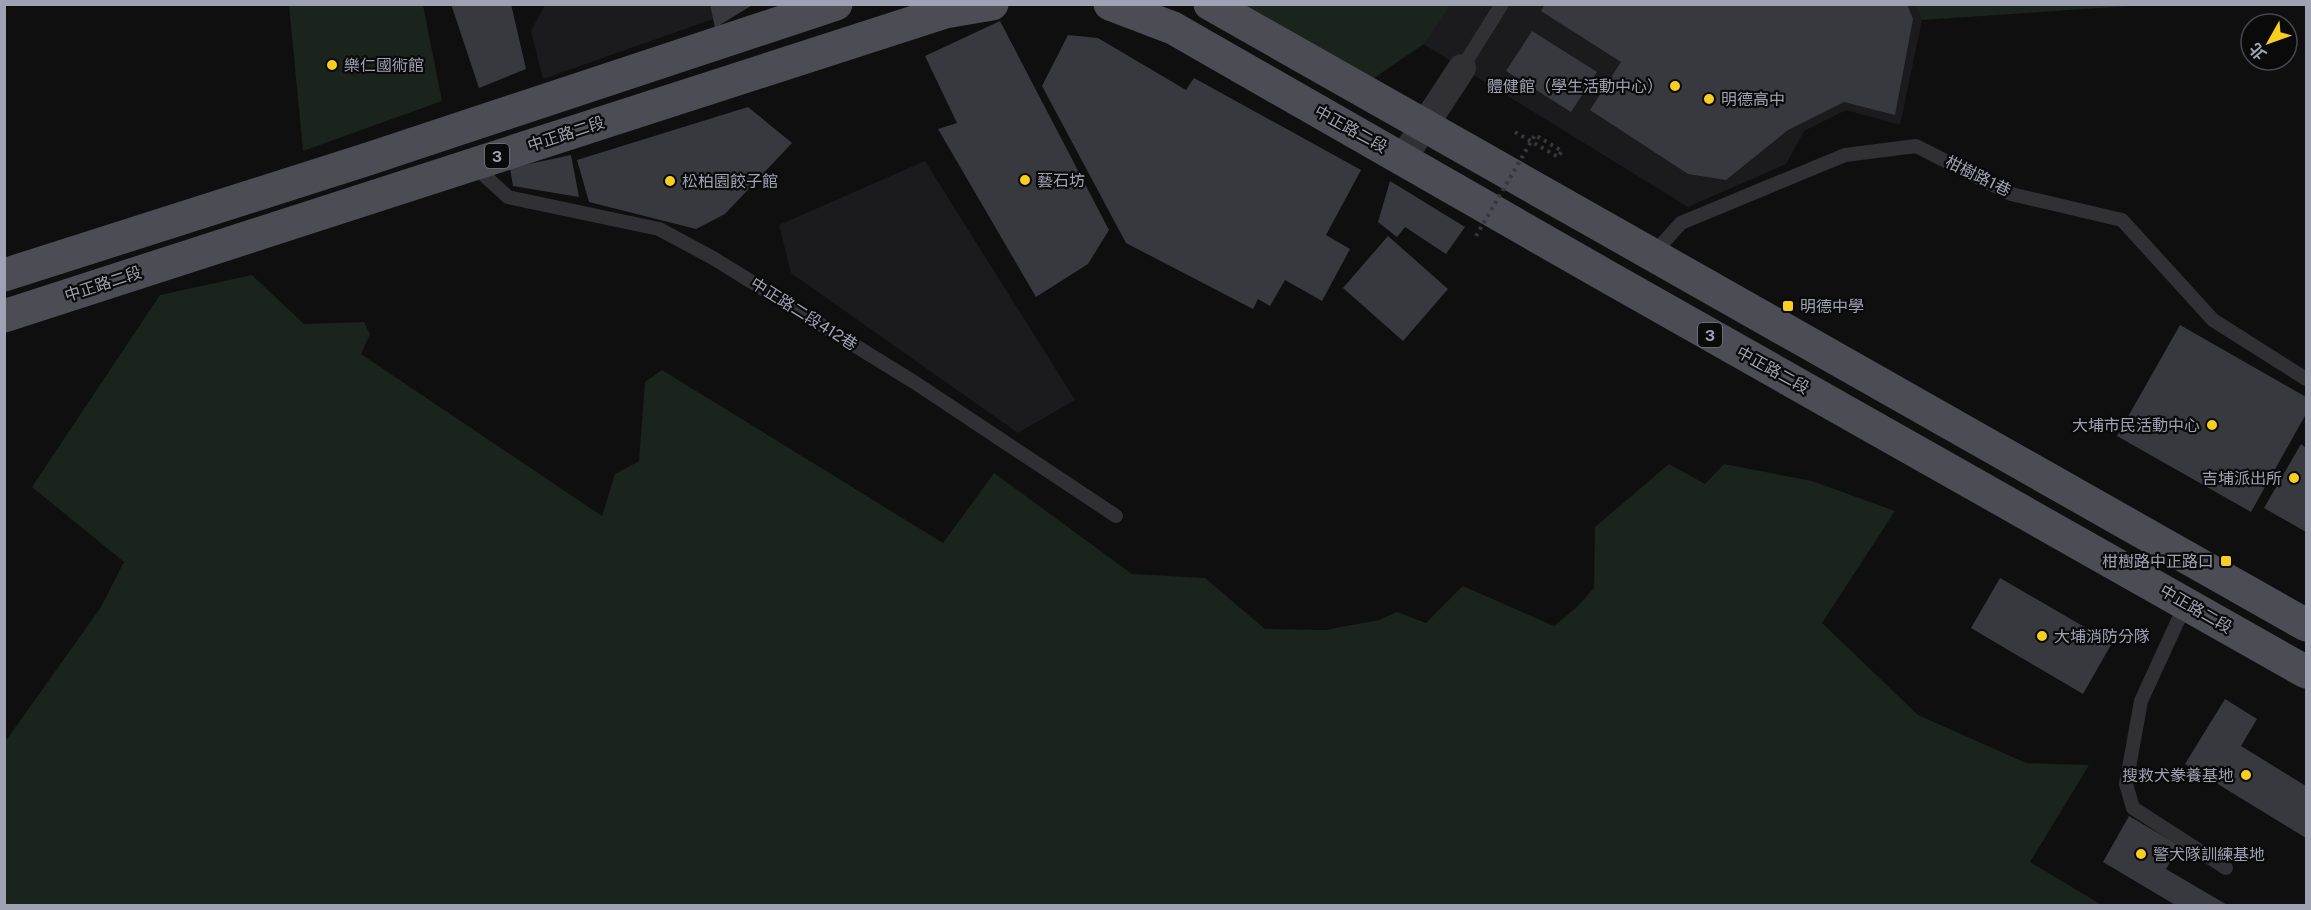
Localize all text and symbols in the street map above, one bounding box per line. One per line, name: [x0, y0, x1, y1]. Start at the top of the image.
north arrow: [2239, 12, 2299, 72]
text: 北: [2245, 39, 2270, 64]
place label: 樂仁國術館: [344, 56, 424, 75]
marker: 樂仁國術館: [325, 58, 339, 72]
place label: 體健館（學生活動中心）: [1487, 77, 1663, 96]
marker: 體健館（學生活動中心）: [1668, 79, 1682, 93]
place label: 明德高中: [1721, 90, 1785, 109]
marker: 明德高中: [1702, 92, 1716, 106]
street label: 中正路二段: [1311, 101, 1391, 157]
street label: 中正路二段: [525, 113, 607, 155]
road number: 3: [485, 144, 509, 168]
street label: 柑樹路1巷: [1942, 152, 2014, 200]
place label: 藝石坊: [1037, 171, 1085, 190]
place label: 松柏園餃子館: [682, 172, 778, 191]
marker: 藝石坊: [1018, 173, 1032, 187]
marker: 松柏園餃子館: [663, 174, 677, 188]
street label: 中正路二段: [62, 263, 144, 305]
street label: 中正路二段412巷: [747, 274, 861, 354]
place label: 明德中學: [1800, 297, 1864, 316]
marker: 明德中學: [1781, 299, 1795, 313]
road number: 3: [1698, 323, 1722, 347]
street label: 中正路二段: [1733, 342, 1813, 398]
place label: 大埔市民活動中心: [2072, 416, 2200, 435]
marker: 大埔市民活動中心: [2205, 418, 2219, 432]
place label: 吉埔派出所: [2202, 469, 2282, 488]
marker: 吉埔派出所: [2287, 471, 2301, 485]
place label: 柑樹路中正路口: [2102, 552, 2214, 571]
marker: 柑樹路中正路口: [2219, 554, 2233, 568]
street label: 中正路二段: [2157, 581, 2235, 637]
place label: 大埔消防分隊: [2054, 627, 2150, 646]
marker: 大埔消防分隊: [2035, 629, 2049, 643]
place label: 搜救犬豢養基地: [2122, 766, 2234, 785]
marker: 搜救犬豢養基地: [2239, 768, 2253, 782]
place label: 警犬隊訓練基地: [2153, 845, 2265, 864]
marker: 警犬隊訓練基地: [2134, 847, 2148, 861]

